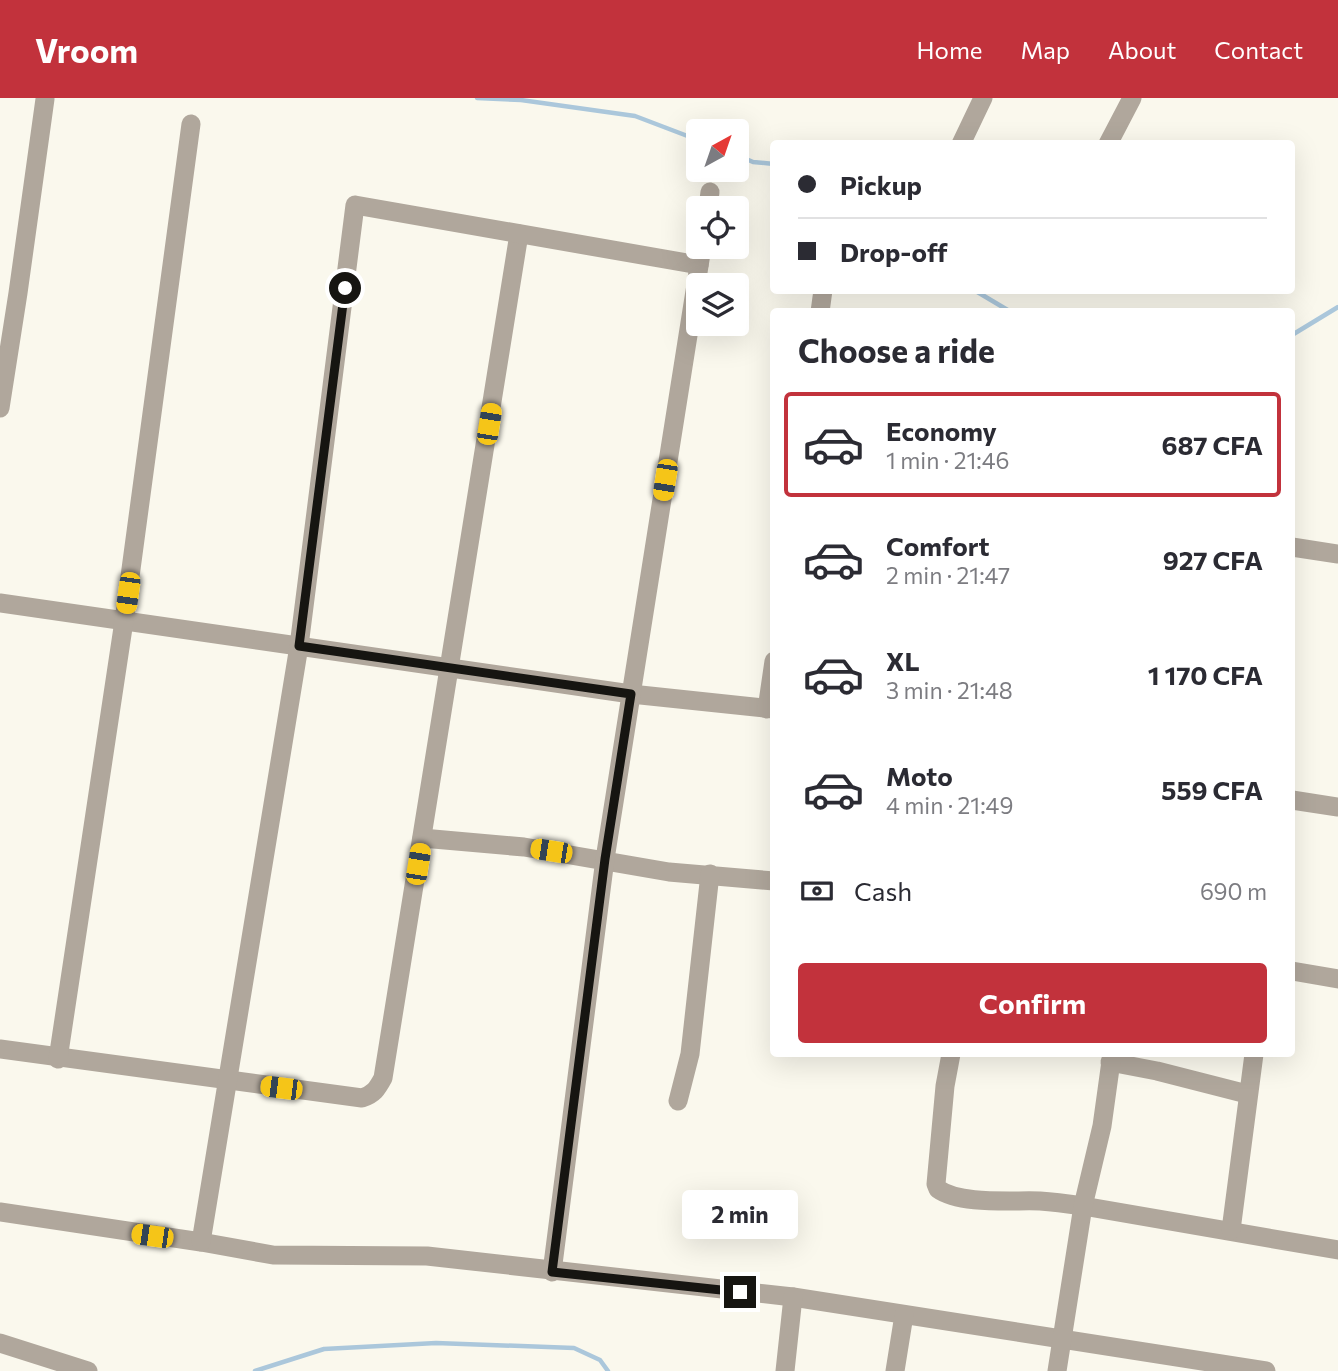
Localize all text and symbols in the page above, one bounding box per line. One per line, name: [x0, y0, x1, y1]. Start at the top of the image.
text: Vroom: [35, 29, 138, 70]
text: Home: [917, 35, 983, 64]
text: Map: [1021, 35, 1070, 64]
text: About: [1108, 35, 1176, 64]
text: Contact: [1214, 35, 1303, 64]
north arrow: [686, 119, 749, 182]
map controls: [686, 119, 749, 336]
text: Pickup: [840, 169, 922, 200]
button: locate: [686, 196, 749, 259]
text: Drop-off: [840, 236, 947, 267]
route start: [329, 272, 361, 304]
button: layers: [686, 273, 749, 336]
text: Choose a ride: [798, 330, 995, 370]
car: [476, 402, 503, 446]
icon: car: [802, 413, 865, 476]
text: Economy: [886, 415, 997, 446]
text: 687 CFA: [1161, 429, 1263, 460]
text: 1 min · 21:46: [886, 446, 1009, 474]
car: [652, 458, 679, 502]
icon: car: [802, 528, 865, 591]
text: Comfort: [886, 530, 989, 561]
text: 927 CFA: [1163, 544, 1263, 575]
text: 2 min · 21:47: [886, 561, 1010, 589]
car: [115, 571, 142, 615]
icon: car: [802, 643, 865, 706]
text: XL: [886, 645, 920, 676]
text: 1 170 CFA: [1148, 659, 1263, 690]
text: 3 min · 21:48: [886, 676, 1013, 704]
icon: car: [802, 758, 865, 821]
text: Moto: [886, 760, 953, 791]
text: 559 CFA: [1161, 774, 1263, 805]
text: 4 min · 21:49: [886, 791, 1013, 819]
car: [529, 837, 574, 865]
car: [405, 842, 432, 886]
icon: cash: [798, 872, 836, 910]
text: Cash: [854, 875, 912, 906]
text: 690 m: [1200, 877, 1267, 905]
button: Confirm: [798, 963, 1267, 1043]
car: [259, 1075, 304, 1101]
callout: 2 min: [682, 1190, 798, 1240]
text: 2 min: [711, 1200, 769, 1228]
car: [130, 1223, 175, 1249]
route end: [724, 1276, 756, 1308]

